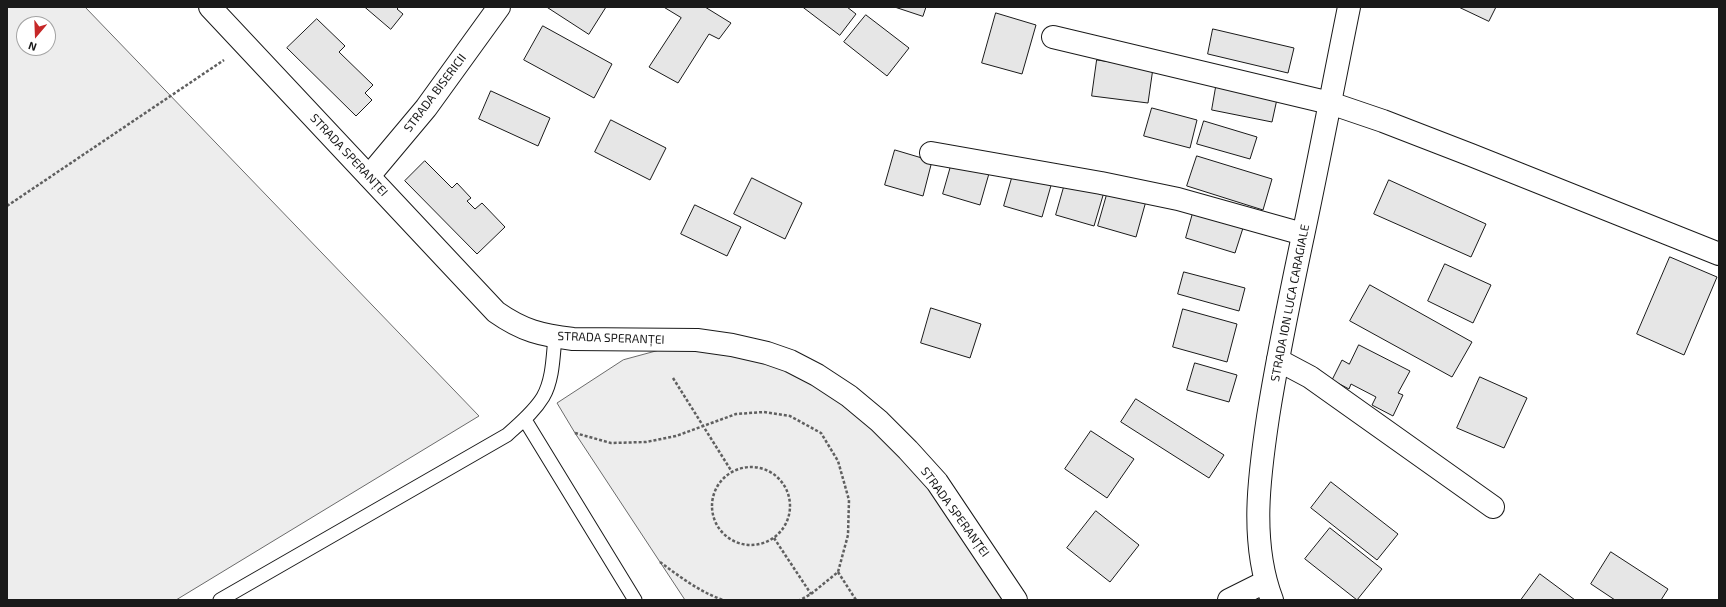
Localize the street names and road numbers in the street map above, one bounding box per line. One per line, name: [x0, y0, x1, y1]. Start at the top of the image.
street label: STRADA BISERICII: [401, 51, 469, 135]
street label: STRADA SPERANȚEI: [307, 111, 391, 199]
street label: STRADA ION LUCA CARAGIALE: [1268, 223, 1312, 383]
street label: STRADA SPERANȚEI: [557, 329, 665, 347]
street label: STRADA SPERANȚEI: [918, 464, 992, 560]

